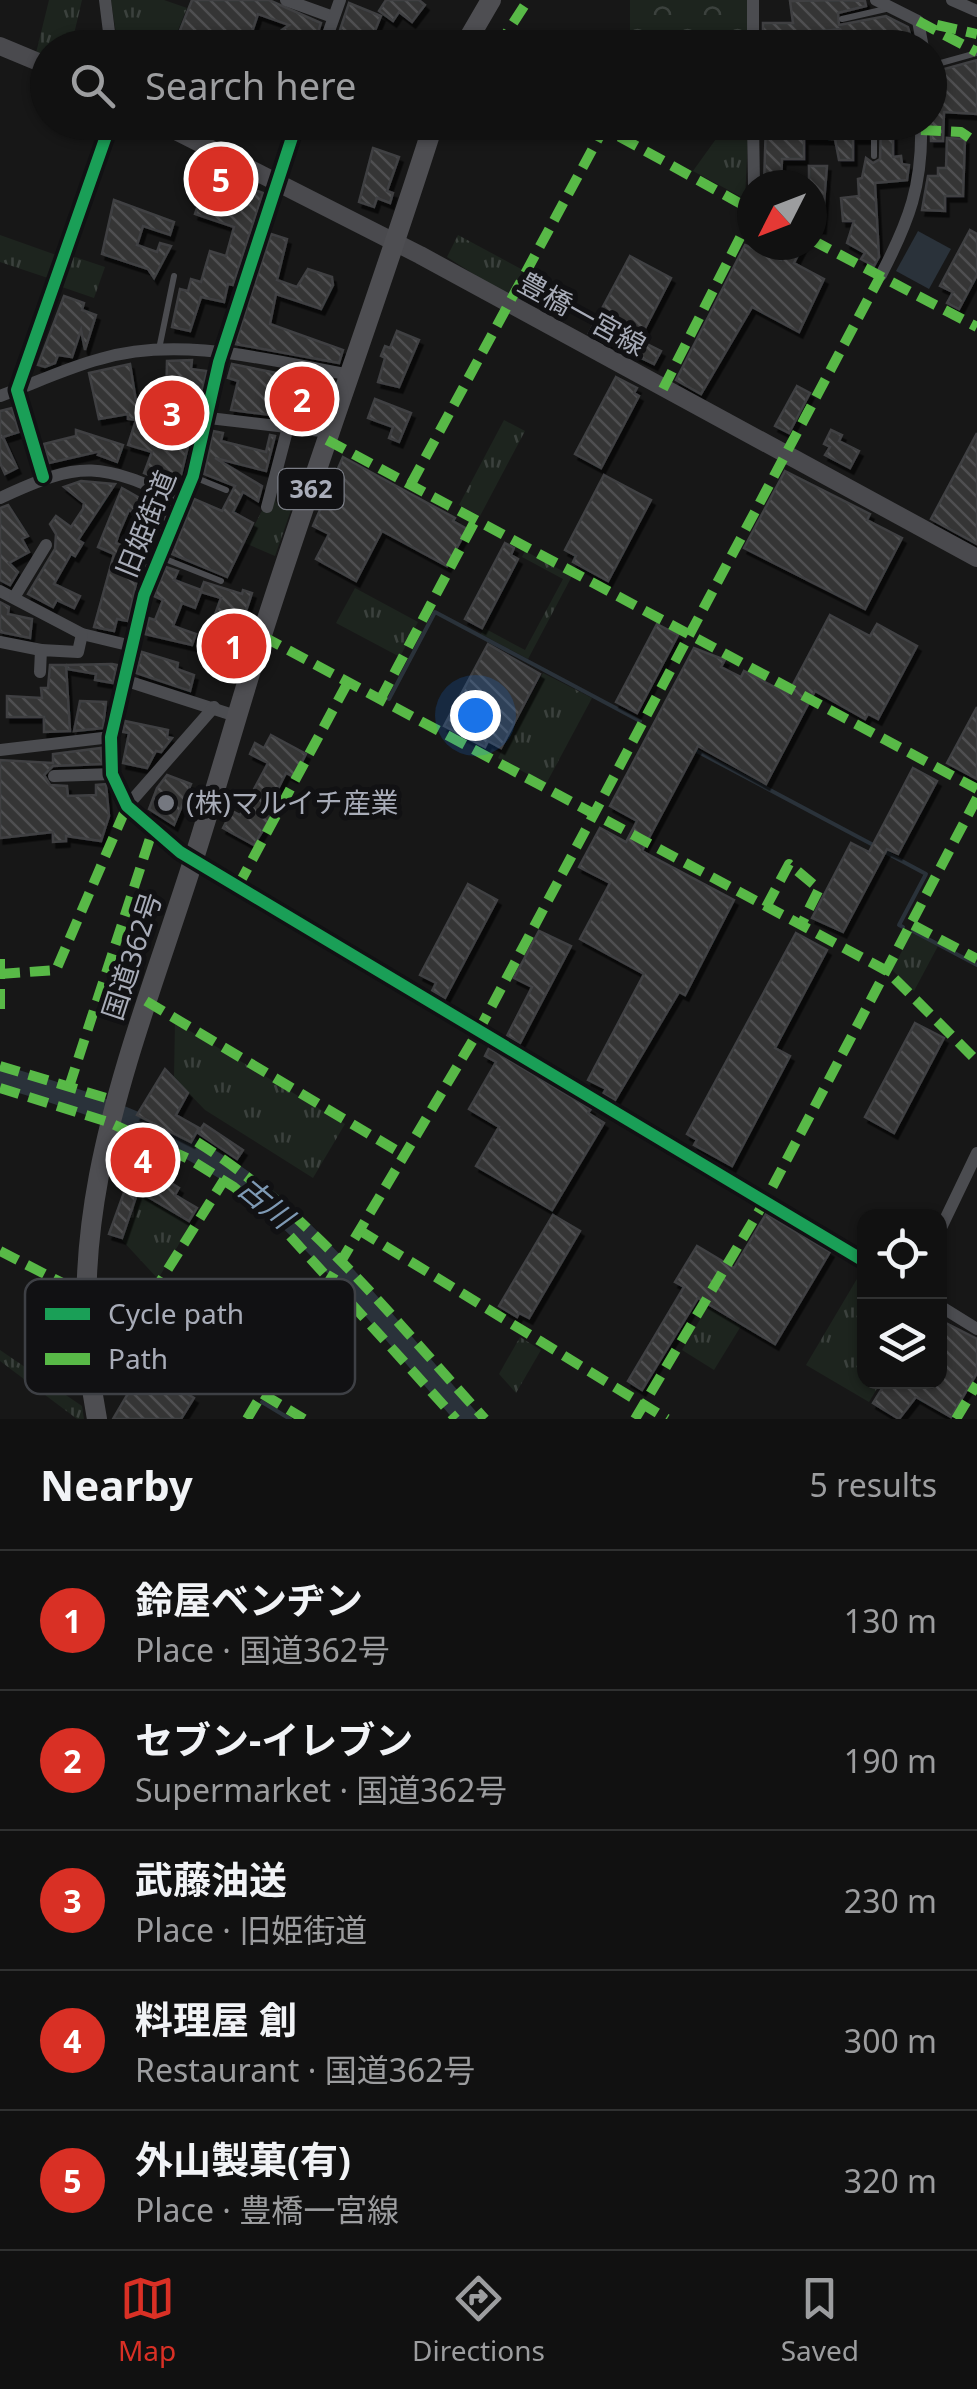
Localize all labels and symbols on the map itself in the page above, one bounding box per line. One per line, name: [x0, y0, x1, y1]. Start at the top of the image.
pin: 5: [188, 142, 254, 216]
north arrow: [737, 170, 827, 260]
street label: 豊橋一宮線: [512, 263, 653, 364]
pin: 2: [270, 362, 334, 436]
pin: 3: [140, 376, 204, 450]
street label: 旧姫街道: [106, 465, 184, 583]
road number: 362: [278, 469, 344, 509]
pin: 1: [202, 608, 266, 684]
your location: [450, 690, 501, 741]
place label: (株)マルイチ産業: [186, 783, 399, 821]
marker: (株)マルイチ産業: [155, 792, 177, 814]
street label: 国道362号: [93, 887, 170, 1024]
pin: 4: [110, 1122, 176, 1198]
water label: 古川: [230, 1167, 304, 1239]
legend: [25, 1279, 355, 1394]
text: Cycle path: [108, 1294, 244, 1332]
text: Path: [108, 1339, 168, 1377]

